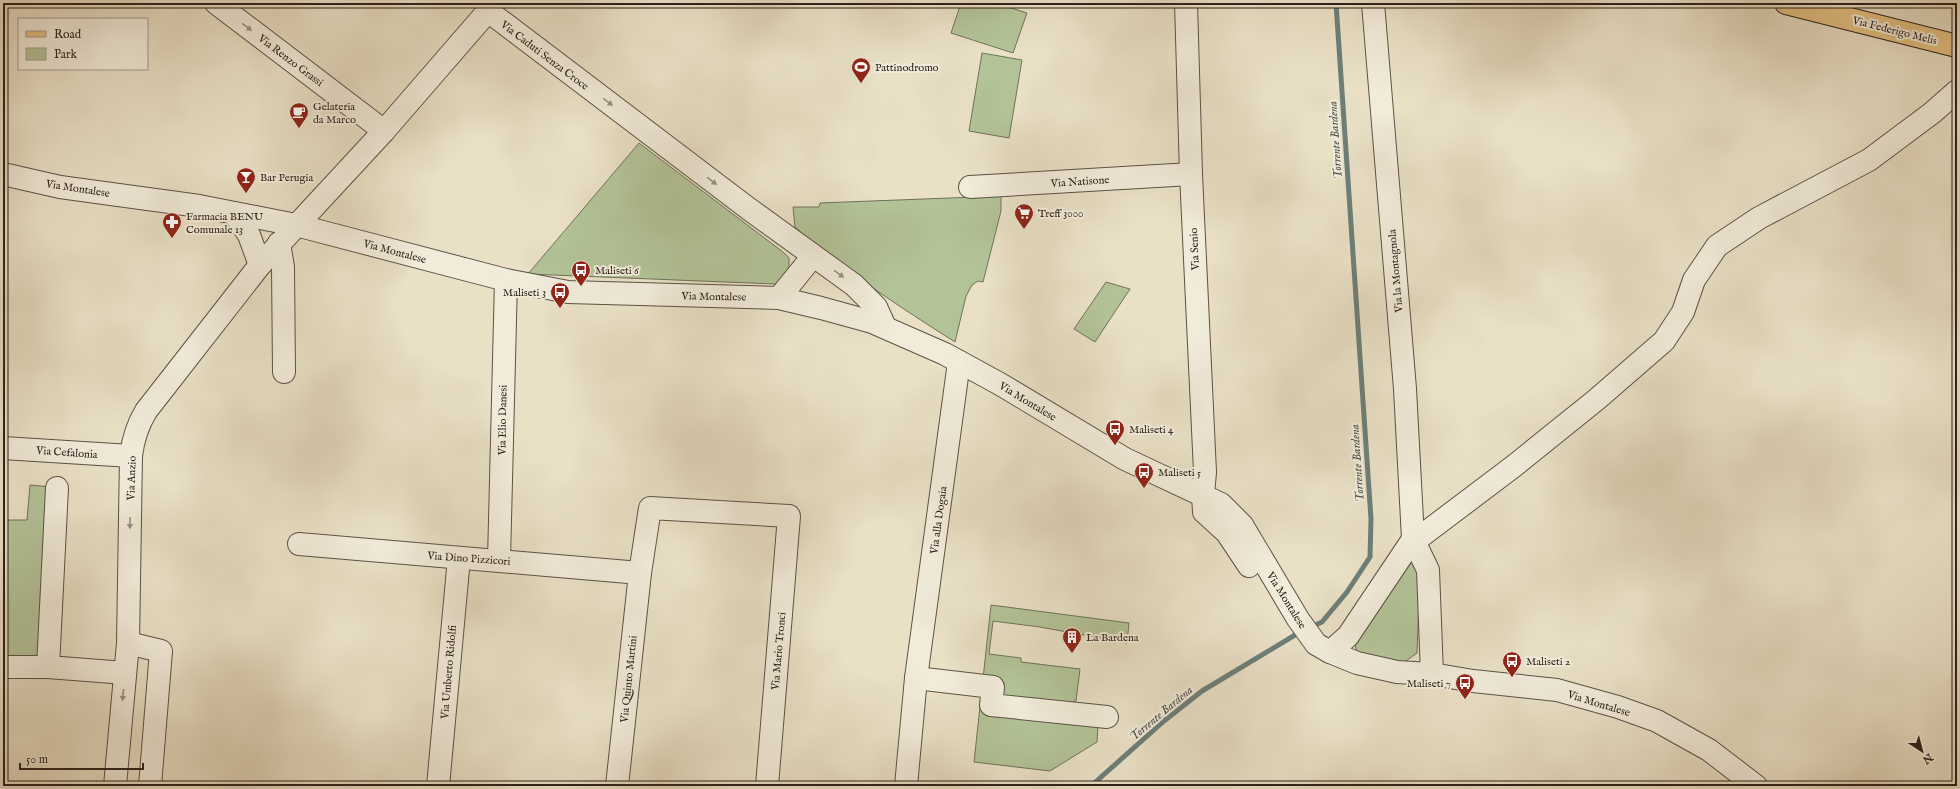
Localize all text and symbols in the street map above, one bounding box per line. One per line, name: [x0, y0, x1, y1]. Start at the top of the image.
street label: Via Federigo Melis: [1850, 13, 1939, 48]
street label: Via Caduti Senza Croce: [497, 17, 591, 94]
legend: [18, 18, 148, 70]
one-way arrow: [242, 22, 253, 31]
text: Road: [54, 27, 82, 42]
street label: Via Renzo Grassi: [254, 31, 326, 90]
text: Park: [54, 47, 77, 62]
sports icon: Pattinodromo: [850, 56, 872, 84]
place label: Pattinodromo: [875, 61, 939, 75]
one-way arrow: [603, 98, 614, 106]
place label: Gelateria da Marco: [313, 100, 356, 127]
cafe icon: Gelateria da Marco: [288, 101, 310, 129]
water label: Torrente Bardena: [1325, 101, 1346, 179]
bar icon: Bar Perugia: [235, 166, 257, 194]
place label: Bar Perugia: [260, 171, 313, 185]
street label: Via Natisone: [1049, 173, 1110, 191]
one-way arrow: [706, 176, 717, 185]
street label: Via Montalese: [44, 177, 111, 201]
supermarket icon: Treff 3000: [1013, 202, 1035, 230]
place label: Treff 3000: [1038, 207, 1084, 221]
place label: Farmacia BENU Comunale 13: [186, 210, 264, 237]
pharmacy icon: Farmacia BENU Comunale 13: [161, 211, 183, 239]
street label: Via Senio: [1187, 227, 1203, 272]
street label: Via la Montagnola: [1385, 229, 1407, 314]
street label: Via Montalese: [361, 237, 428, 267]
bus stop icon: Maliseti 6: [570, 259, 592, 287]
place label: Maliseti 6: [595, 264, 639, 278]
one-way arrow: [834, 270, 844, 278]
bus stop icon: Maliseti 3: [549, 281, 571, 309]
place label: Maliseti 3: [503, 286, 546, 300]
street label: Via Montalese: [681, 289, 746, 305]
street label: Via Montalese: [995, 379, 1059, 425]
street label: Via Elio Danesi: [495, 385, 511, 456]
bus stop icon: Maliseti 4: [1104, 418, 1126, 446]
place label: Maliseti 4: [1129, 423, 1174, 437]
water label: Torrente Bardena: [1347, 424, 1368, 502]
street label: Via Cefalonia: [35, 444, 98, 462]
street label: Via Anzio: [124, 455, 140, 502]
bus stop icon: Maliseti 5: [1133, 461, 1155, 489]
place label: Maliseti 5: [1158, 466, 1201, 480]
street label: Via alla Dogaia: [927, 485, 951, 556]
one-way arrow: [127, 517, 133, 530]
street label: Via Dino Pizzicori: [426, 549, 511, 569]
street label: Via Montalese: [1263, 569, 1309, 632]
street label: Via Mario Tronci: [769, 611, 789, 692]
street label: Via Umberto Ridolfi: [438, 624, 460, 721]
building icon: La Bardena: [1061, 626, 1083, 654]
place label: La Bardena: [1086, 631, 1139, 645]
street label: Via Quinto Martini: [617, 635, 641, 724]
bus stop icon: Maliseti 2: [1501, 650, 1523, 678]
place label: Maliseti 2: [1526, 655, 1570, 669]
bus stop icon: Maliseti 7: [1454, 672, 1476, 700]
place label: Maliseti 7: [1407, 677, 1451, 691]
water label: Torrente Bardena: [1127, 683, 1196, 744]
street label: Via Montalese: [1565, 688, 1632, 720]
one-way arrow: [120, 689, 126, 701]
north arrow: [1902, 731, 1942, 771]
scale bar: [20, 745, 143, 771]
text: N: [1919, 749, 1936, 767]
text: 50 m: [26, 752, 48, 767]

